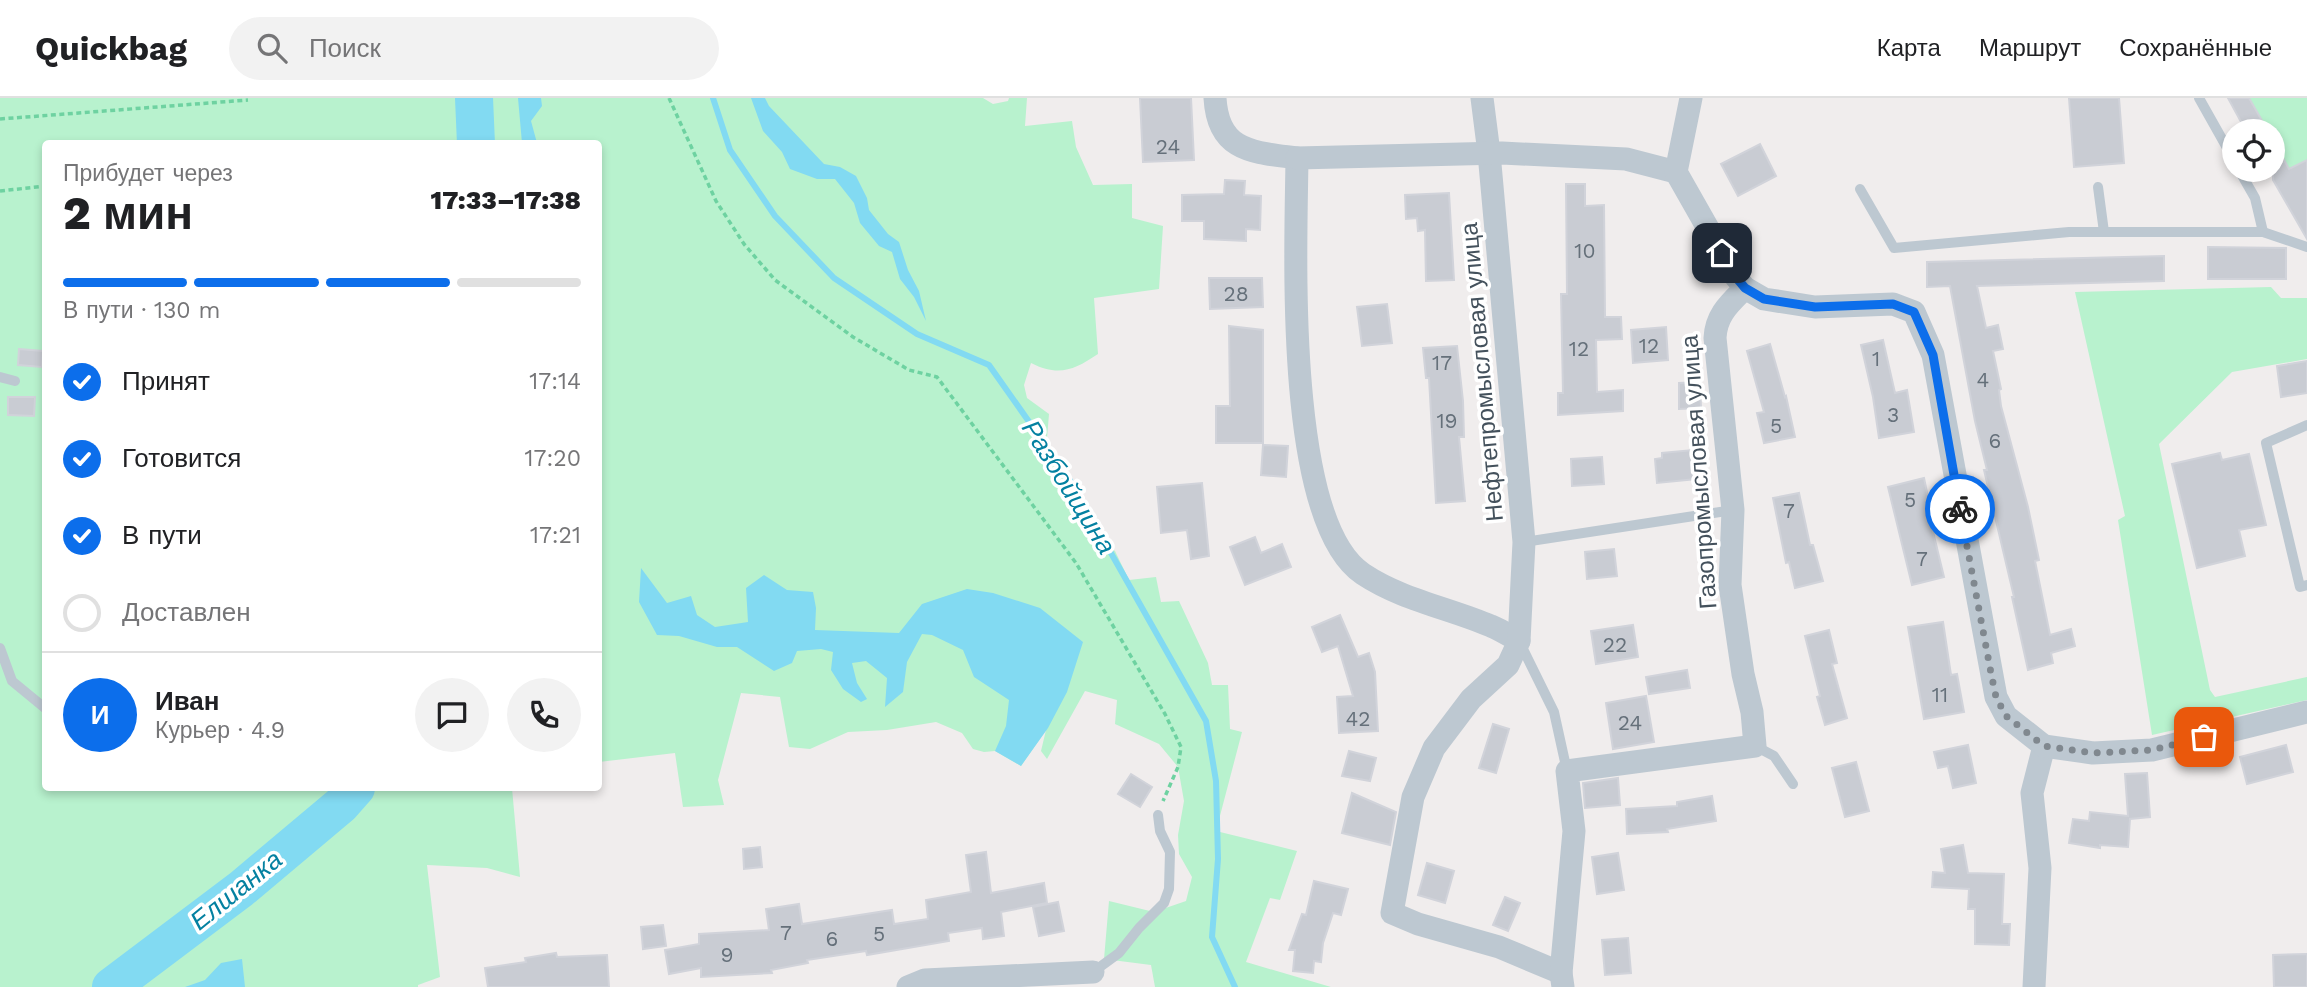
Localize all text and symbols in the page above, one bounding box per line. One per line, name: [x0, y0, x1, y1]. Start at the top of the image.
search box: [229, 17, 719, 80]
text: Quickbag: [35, 29, 187, 68]
icon: search: [253, 29, 291, 67]
text: Поиск: [309, 33, 381, 63]
text: Карта: [1877, 34, 1941, 62]
text: Маршрут: [1979, 34, 2081, 62]
text: Сохранённые: [2119, 34, 2272, 62]
map controls: [2222, 119, 2285, 182]
button: locate: [2222, 119, 2285, 182]
house number: 24: [1156, 134, 1180, 159]
text: Прибудет через: [63, 160, 233, 187]
text: 17:33–17:38: [431, 185, 581, 215]
text: 2 мин: [63, 186, 193, 240]
street label: Нефтепромысловая улица: [1455, 221, 1509, 523]
pin: [1692, 223, 1752, 283]
icon: home: [1703, 234, 1741, 272]
house number: 10: [1574, 238, 1596, 263]
house number: 28: [1223, 281, 1249, 306]
text: В пути · 130 m: [63, 297, 220, 324]
house number: 12: [1639, 333, 1659, 358]
street label: Газопромысловая улица: [1675, 333, 1723, 610]
house number: 12: [1569, 336, 1589, 361]
house number: 1: [1872, 346, 1880, 371]
house number: 17: [1432, 350, 1452, 375]
icon: check: [63, 363, 101, 401]
text: Принят: [122, 366, 210, 396]
house number: 4: [1977, 367, 1989, 392]
text: 17:14: [529, 368, 581, 395]
house number: 3: [1887, 402, 1899, 427]
house number: 19: [1436, 408, 1458, 433]
house number: 5: [1770, 413, 1782, 438]
water label: Разбойщина: [1016, 415, 1122, 559]
house number: 6: [1989, 428, 2001, 453]
icon: check: [63, 440, 101, 478]
text: Готовится: [122, 443, 241, 473]
text: 17:20: [525, 445, 581, 472]
courier: [1925, 474, 1995, 544]
house number: 5: [1904, 487, 1916, 512]
icon: bike: [1941, 490, 1979, 528]
house number: 7: [1783, 498, 1795, 523]
icon: check: [63, 517, 101, 555]
text: В пути: [122, 520, 202, 550]
text: 17:21: [530, 522, 581, 549]
house number: 7: [1916, 546, 1928, 571]
text: Доставлен: [122, 597, 251, 627]
house number: 22: [1603, 632, 1627, 657]
button: chat: [415, 678, 489, 752]
button: phone: [507, 678, 581, 752]
house number: 11: [1932, 682, 1948, 707]
text: Иван: [155, 686, 220, 716]
text: И: [91, 700, 109, 730]
house number: 42: [1345, 706, 1371, 731]
pin: [2174, 707, 2234, 767]
house number: 24: [1618, 710, 1642, 735]
text: Курьер · 4.9: [155, 717, 285, 744]
icon: bag: [2185, 718, 2223, 756]
water label: Елшанка: [184, 844, 288, 936]
house number: 7: [780, 920, 792, 945]
house number: 5: [873, 921, 885, 946]
house number: 6: [826, 926, 838, 951]
house number: 9: [721, 942, 733, 967]

